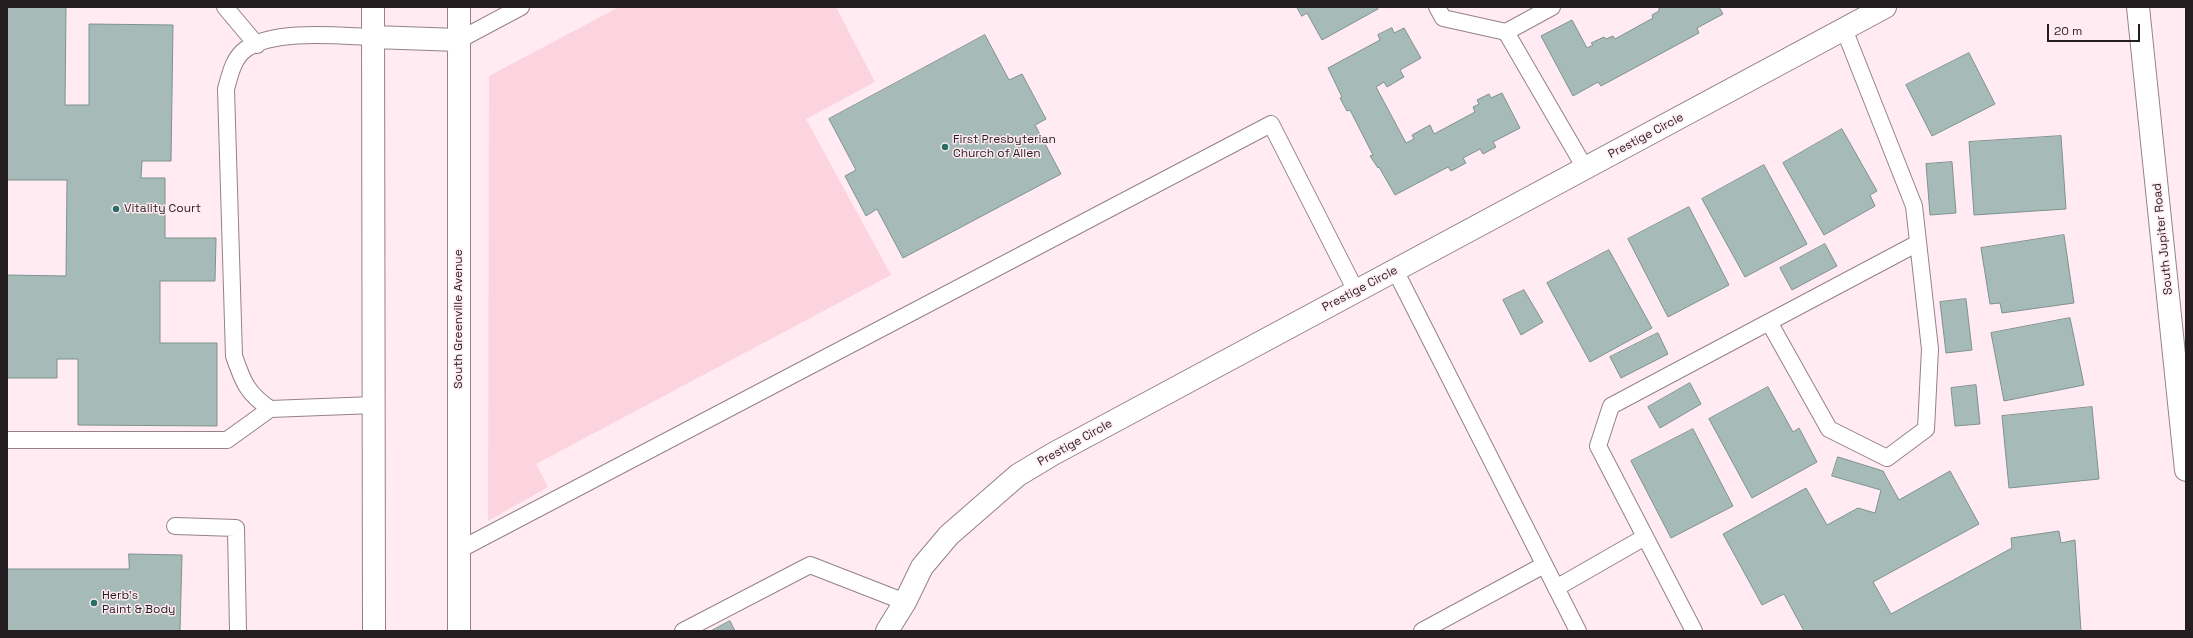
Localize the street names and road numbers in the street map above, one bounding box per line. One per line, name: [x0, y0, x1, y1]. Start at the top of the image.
street label: Prestige Circle: [1606, 110, 1686, 162]
street label: South Jupiter Road: [2150, 182, 2176, 296]
street label: South Greenville Avenue: [452, 249, 466, 389]
street label: Prestige Circle: [1320, 263, 1400, 315]
street label: Prestige Circle: [1035, 417, 1115, 469]

